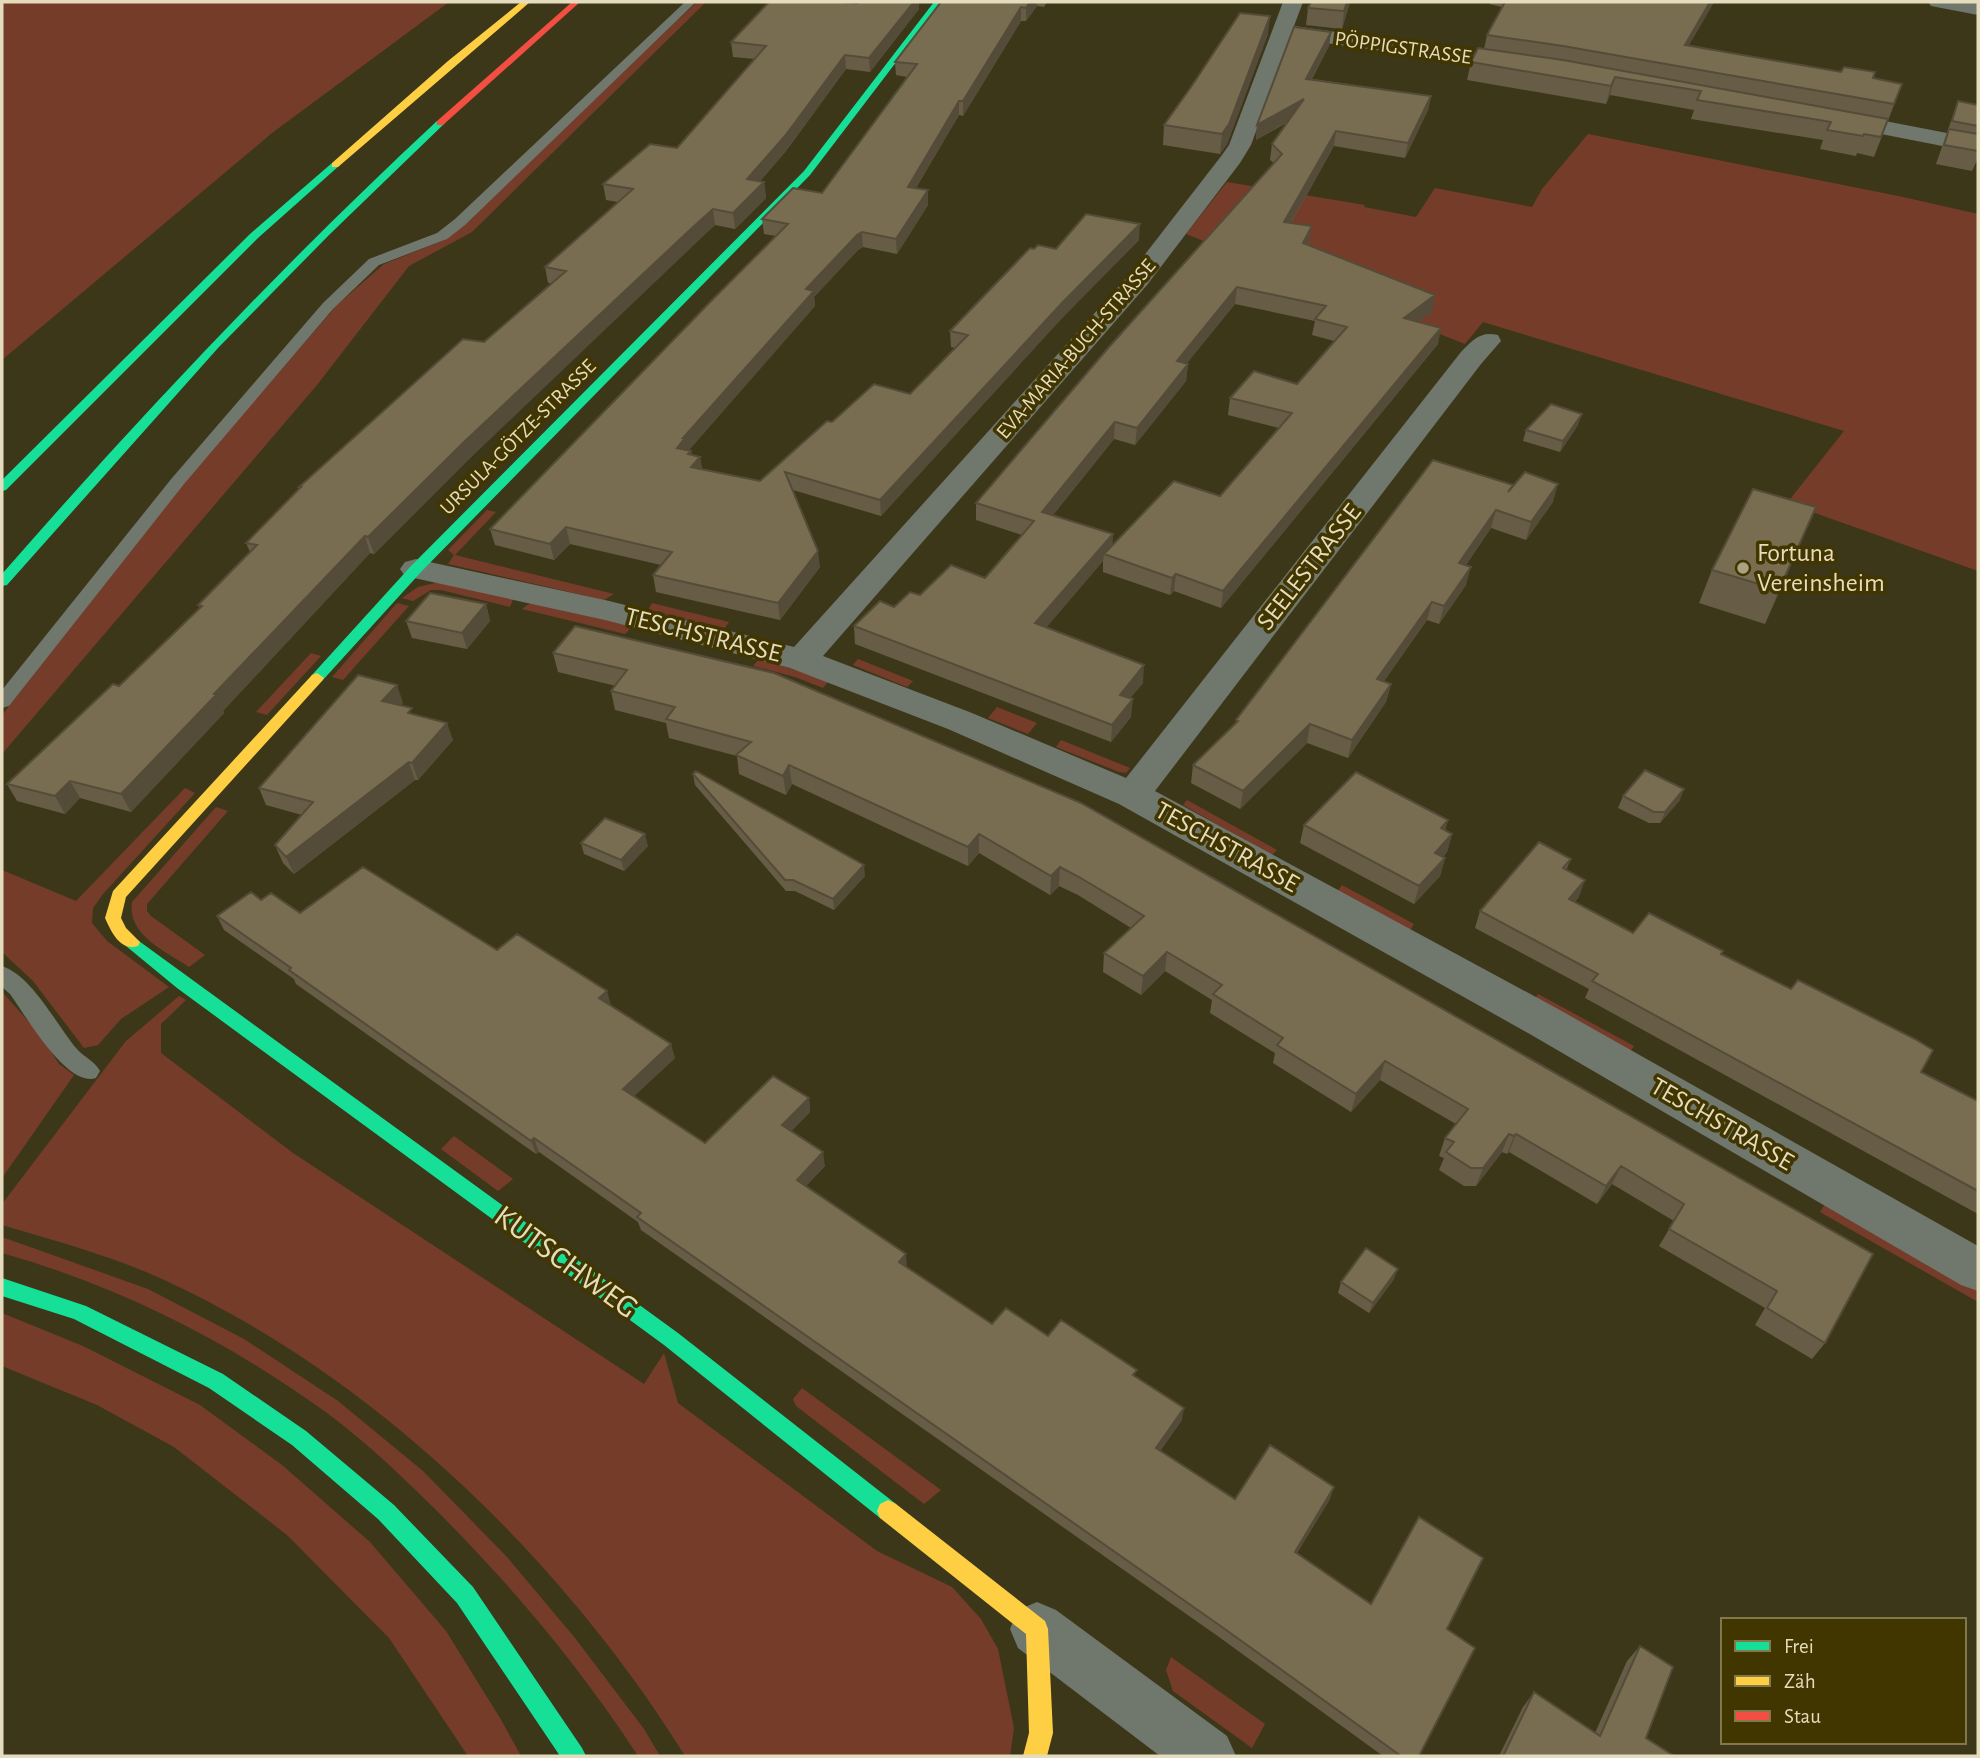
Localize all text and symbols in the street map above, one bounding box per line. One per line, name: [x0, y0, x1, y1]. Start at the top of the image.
street label: PÖPPIGSTRASSE: [1333, 27, 1473, 68]
street label: EVA-MARIA-BUCH-STRASSE: [992, 255, 1160, 443]
street label: URSULA-GÖTZE-STRASSE: [436, 355, 600, 519]
street label: SEELESTRASSE: [1252, 499, 1366, 635]
place label: Fortuna Vereinsheim: [1757, 540, 1885, 596]
marker: Fortuna Vereinsheim: [1735, 560, 1751, 576]
street label: TESCHSTRASSE: [622, 603, 784, 667]
street label: TESCHSTRASSE: [1151, 797, 1303, 897]
street label: TESCHSTRASSE: [1646, 1073, 1798, 1175]
street label: KUTSCHWEG: [488, 1200, 644, 1324]
legend: [1721, 1618, 1966, 1744]
text: Frei: [1784, 1636, 1814, 1657]
text: Zäh: [1784, 1671, 1816, 1692]
text: Stau: [1784, 1706, 1821, 1727]

